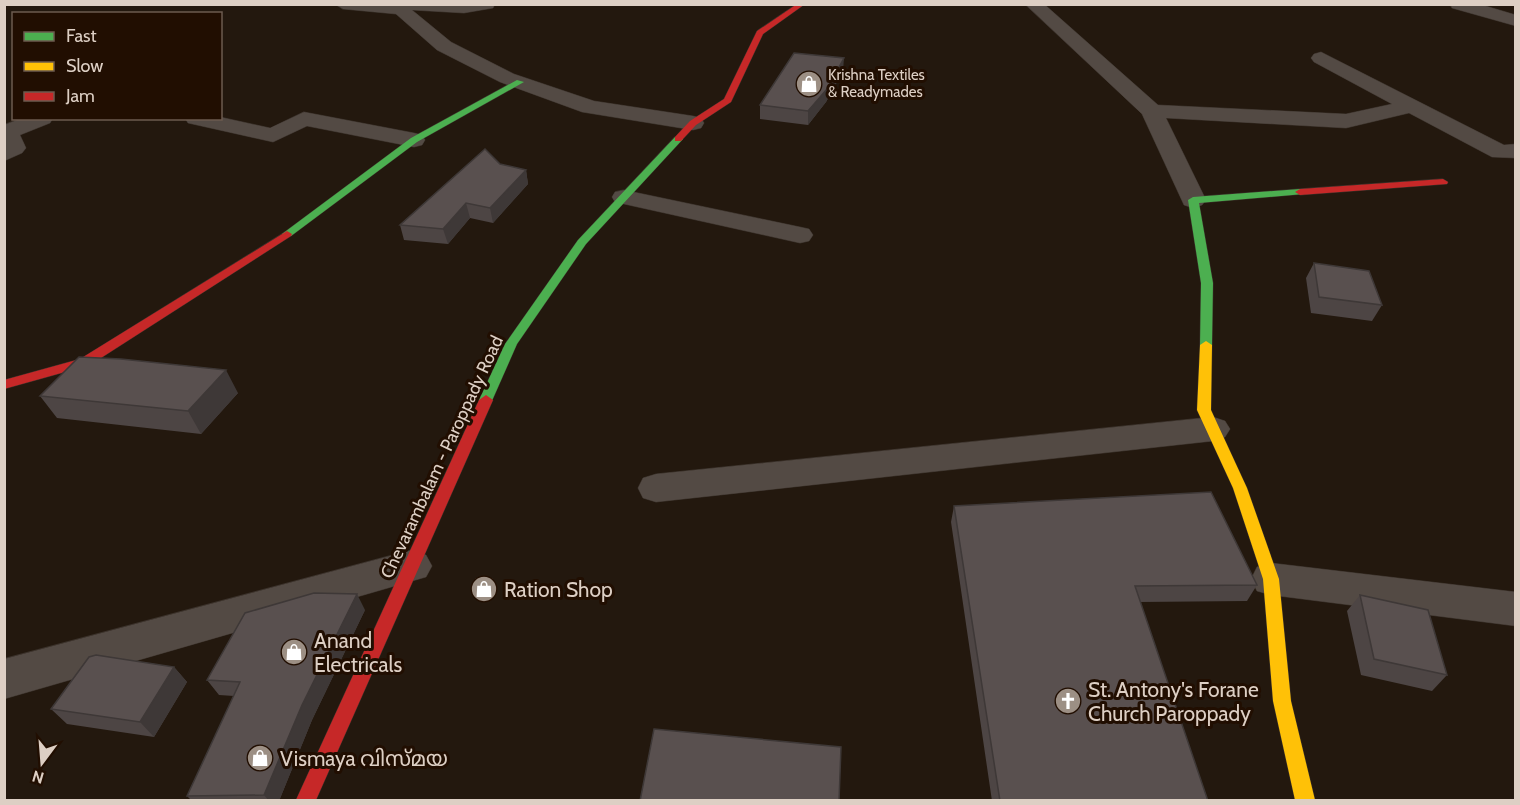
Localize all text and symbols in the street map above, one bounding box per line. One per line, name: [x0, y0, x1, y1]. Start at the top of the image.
legend: [12, 12, 222, 120]
text: Fast: [66, 25, 97, 47]
text: Slow: [66, 55, 103, 77]
place label: Krishna Textiles & Readymades: [828, 66, 925, 101]
shop icon: Krishna Textiles & Readymades: [794, 69, 824, 99]
text: Jam: [65, 85, 95, 107]
street label: Chevarambalam - Paroppady Road: [376, 332, 508, 582]
shop icon: Ration Shop: [469, 574, 499, 604]
place label: Ration Shop: [504, 577, 613, 602]
place label: Anand Electricals: [314, 628, 403, 677]
shop icon: Anand Electricals: [279, 637, 309, 667]
place label: St. Antony's Forane Church Paroppady: [1088, 677, 1259, 726]
church icon: St. Antony's Forane Church Paroppady: [1053, 686, 1083, 716]
north arrow: [12, 733, 72, 793]
shop icon: Vismaya വിസ്മയ: [245, 743, 275, 773]
place label: Vismaya വിസ്മയ: [280, 746, 448, 771]
text: N: [30, 766, 46, 788]

